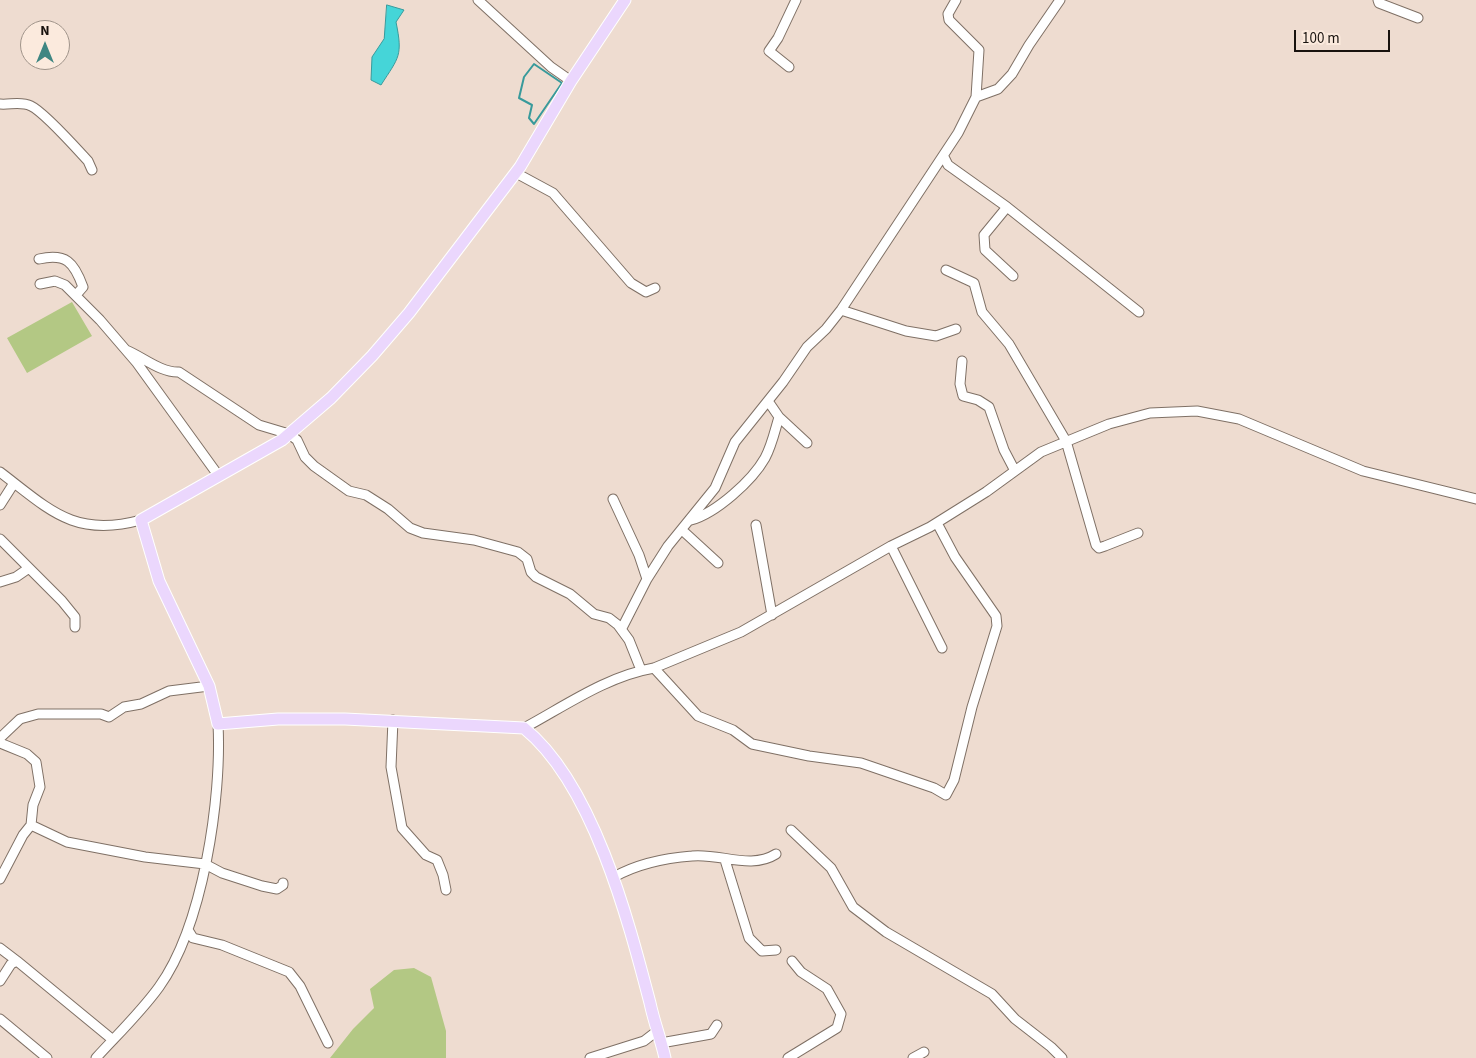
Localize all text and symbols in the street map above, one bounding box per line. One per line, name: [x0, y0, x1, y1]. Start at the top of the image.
north arrow: [20, 20, 70, 70]
scale bar: [1296, 20, 1392, 52]
text: N: [40, 21, 50, 41]
text: 100 m: [1302, 28, 1340, 49]

